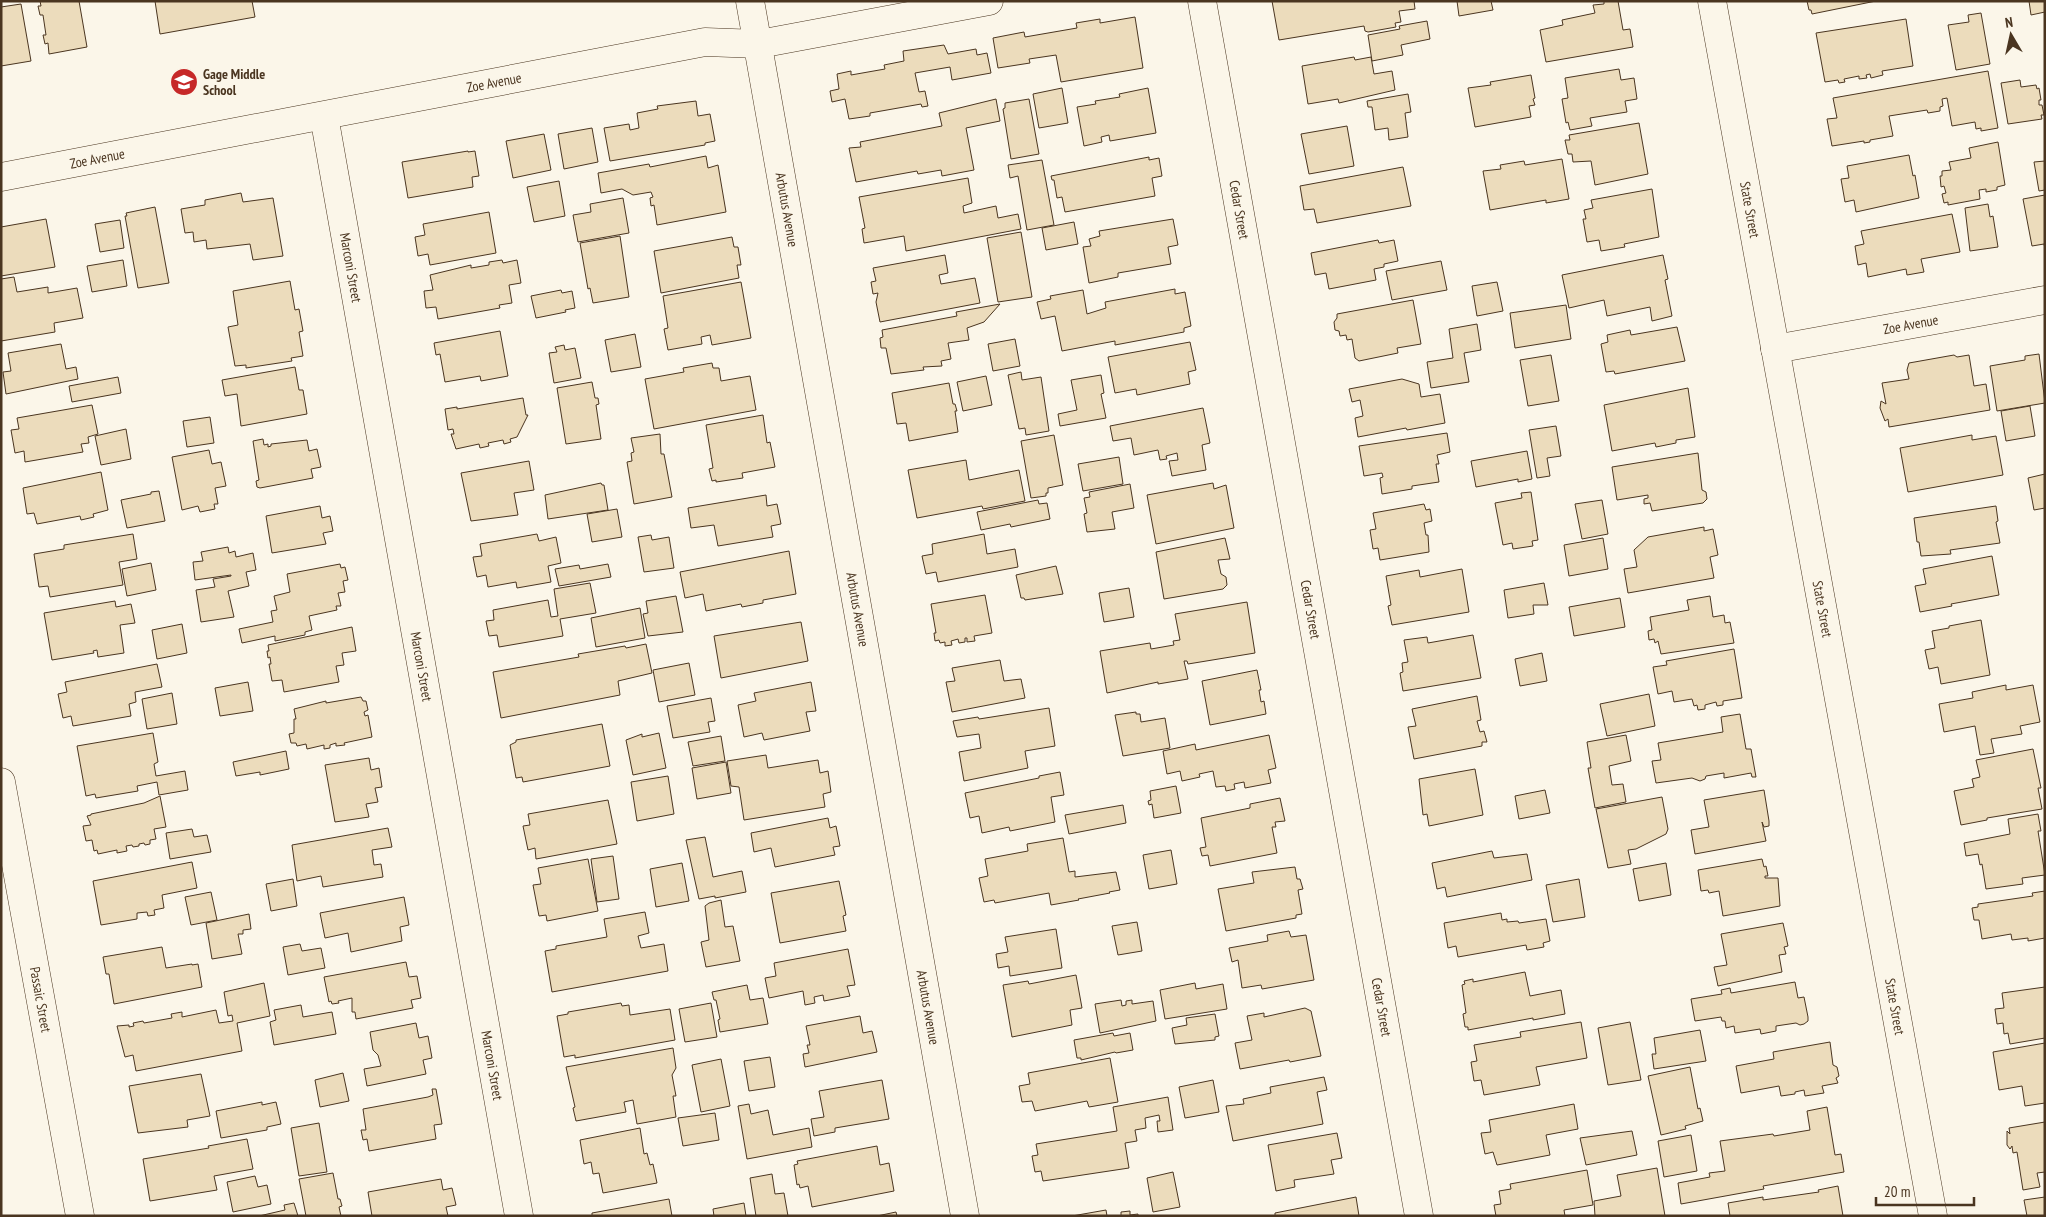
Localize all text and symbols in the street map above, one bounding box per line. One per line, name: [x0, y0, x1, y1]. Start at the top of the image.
north arrow: [1986, 10, 2036, 60]
text: N: [2004, 13, 2014, 32]
place label: Gage Middle School: [203, 65, 265, 99]
school or university icon: Gage Middle School: [169, 67, 199, 97]
street label: Zoe Avenue: [465, 68, 523, 97]
street label: Zoe Avenue: [68, 144, 126, 173]
street label: Arbutus Avenue: [772, 171, 802, 249]
street label: Cedar Street: [1225, 179, 1253, 241]
street label: State Street: [1736, 180, 1764, 239]
street label: Marconi Street: [336, 231, 366, 304]
street label: Zoe Avenue: [1882, 311, 1940, 338]
street label: Arbutus Avenue: [842, 571, 873, 648]
street label: Cedar Street: [1297, 579, 1325, 640]
street label: State Street: [1809, 579, 1837, 639]
street label: Marconi Street: [407, 630, 437, 703]
street label: Passaic Street: [26, 965, 55, 1034]
street label: Arbutus Avenue: [913, 969, 944, 1046]
street label: Cedar Street: [1368, 976, 1396, 1038]
street label: State Street: [1881, 977, 1909, 1036]
street label: Marconi Street: [477, 1029, 507, 1102]
scale bar: [1876, 1174, 1974, 1206]
text: 20 m: [1884, 1182, 1910, 1201]

